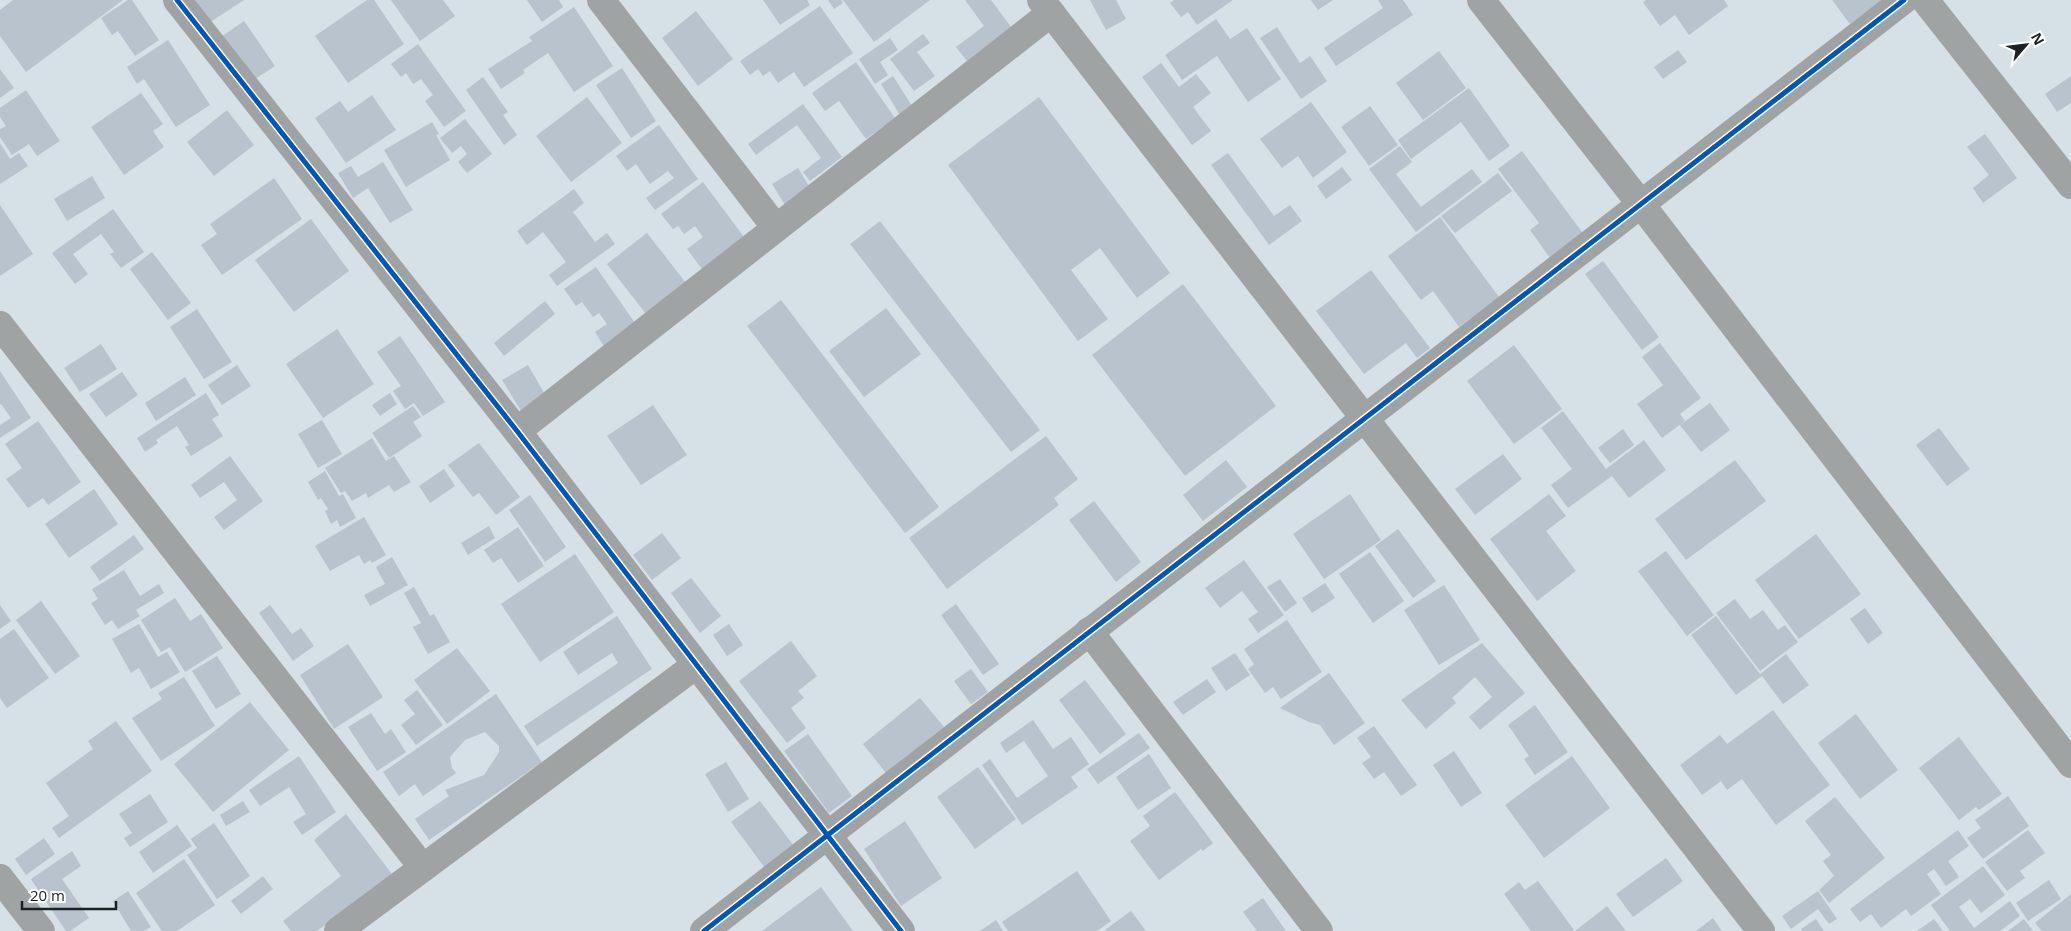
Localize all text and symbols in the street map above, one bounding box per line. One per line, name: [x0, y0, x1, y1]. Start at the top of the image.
north arrow: [2001, 20, 2051, 70]
text: N: [2027, 29, 2049, 48]
scale bar: [22, 878, 116, 910]
text: 20 m: [30, 885, 65, 905]

